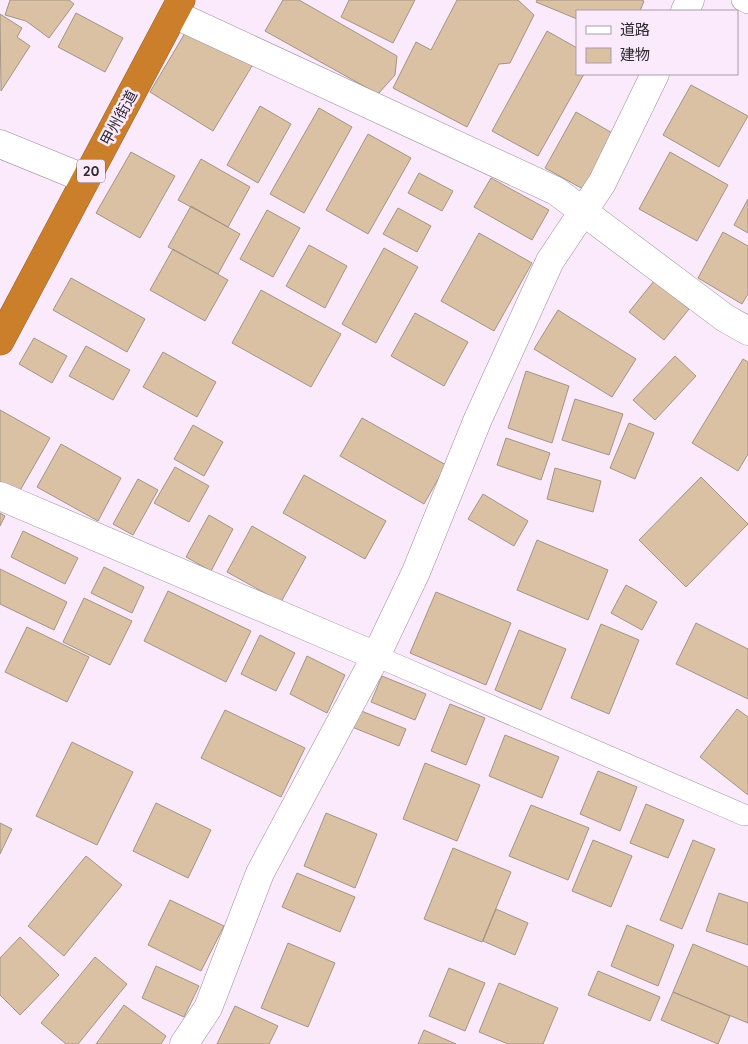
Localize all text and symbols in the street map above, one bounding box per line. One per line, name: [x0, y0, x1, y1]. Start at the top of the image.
legend: [576, 10, 738, 75]
text: 道路: [620, 20, 650, 39]
text: 建物: [620, 45, 650, 64]
street label: 甲州街道: [96, 87, 141, 149]
road number: 20: [77, 160, 105, 182]

